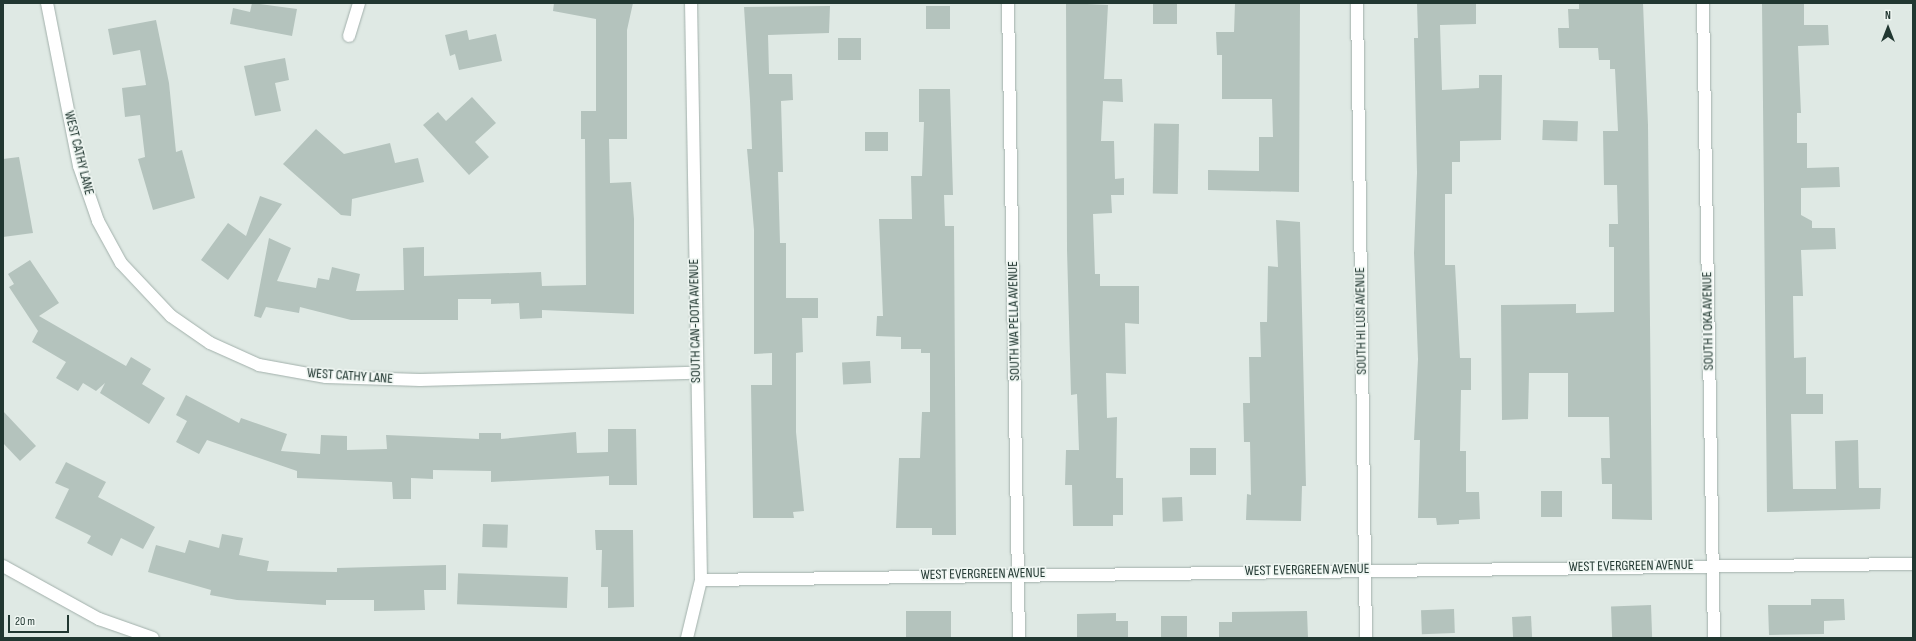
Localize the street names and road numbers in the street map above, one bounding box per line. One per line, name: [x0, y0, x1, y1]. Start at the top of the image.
street label: WEST CATHY LANE: [60, 109, 98, 197]
street label: SOUTH CAN-DOTA AVENUE: [686, 259, 704, 383]
street label: SOUTH WA PELLA AVENUE: [1005, 261, 1023, 381]
street label: SOUTH HI LUSI AVENUE: [1352, 267, 1370, 375]
street label: SOUTH I OKA AVENUE: [1699, 271, 1717, 371]
street label: WEST CATHY LANE: [307, 365, 393, 387]
street label: WEST EVERGREEN AVENUE: [1568, 557, 1694, 575]
street label: WEST EVERGREEN AVENUE: [1244, 561, 1370, 579]
street label: WEST EVERGREEN AVENUE: [920, 565, 1046, 583]

